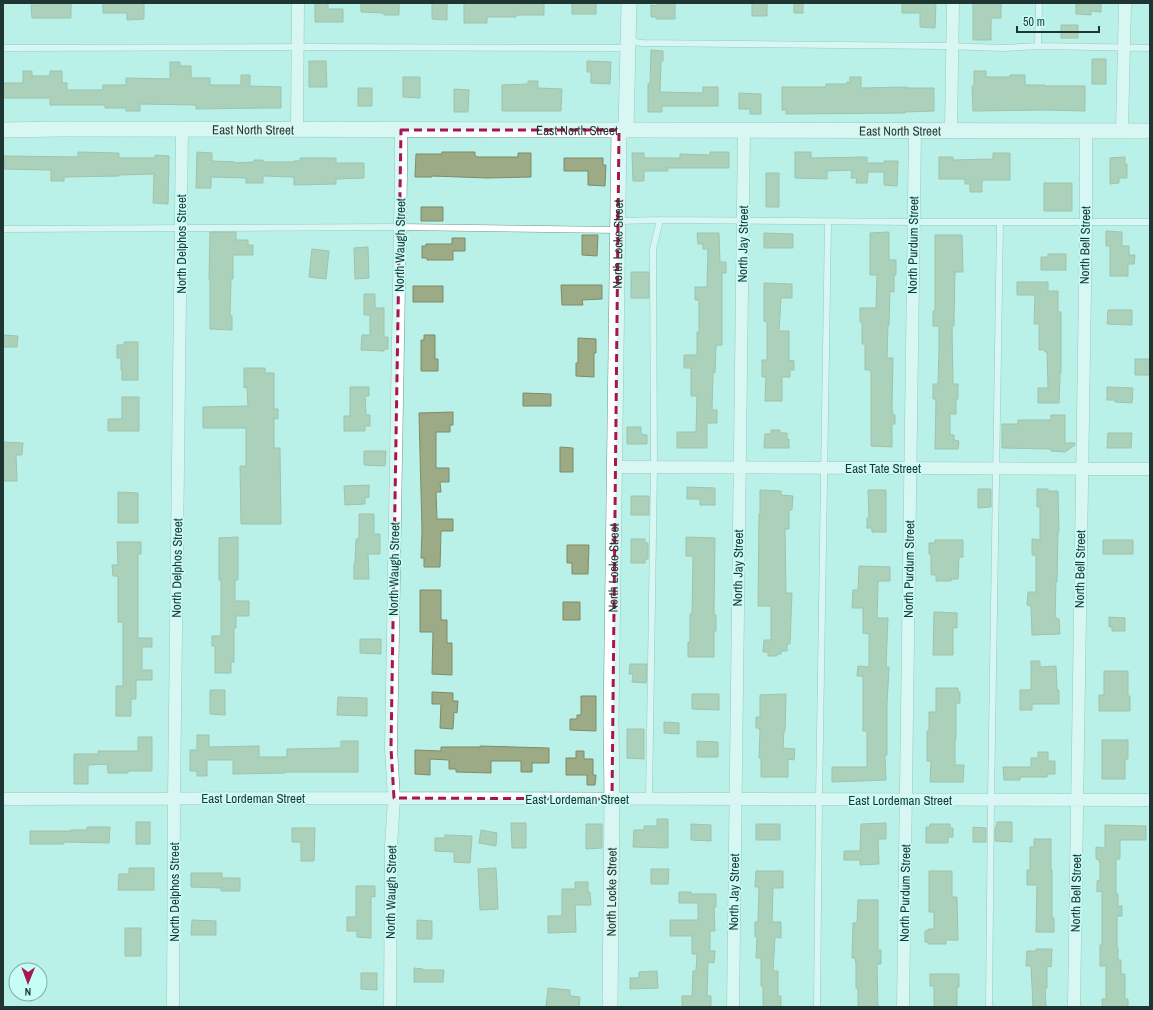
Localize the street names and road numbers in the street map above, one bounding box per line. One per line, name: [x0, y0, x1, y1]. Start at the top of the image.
street label: East North Street: [212, 121, 294, 138]
street label: East North Street: [536, 121, 618, 139]
street label: East North Street: [859, 122, 941, 139]
street label: North Delphos Street: [173, 194, 190, 294]
street label: North Purdum Street: [904, 196, 922, 294]
street label: North Waugh Street: [391, 198, 409, 292]
street label: North Locke Street: [608, 199, 627, 289]
street label: North Jay Street: [734, 205, 752, 283]
street label: North Bell Street: [1076, 206, 1094, 284]
street label: East Tate Street: [845, 460, 921, 477]
street label: North Delphos Street: [168, 518, 186, 618]
street label: North Purdum Street: [900, 520, 918, 618]
street label: North Waugh Street: [385, 522, 403, 616]
street label: North Locke Street: [604, 523, 622, 613]
street label: North Jay Street: [729, 529, 747, 607]
street label: North Bell Street: [1071, 530, 1089, 608]
street label: East Lordeman Street: [201, 790, 305, 807]
street label: East Lordeman Street: [525, 791, 629, 808]
street label: East Lordeman Street: [848, 792, 952, 809]
street label: North Delphos Street: [166, 842, 183, 942]
street label: North Purdum Street: [896, 844, 914, 942]
street label: North Waugh Street: [382, 845, 400, 939]
street label: North Locke Street: [602, 847, 620, 937]
street label: North Jay Street: [725, 853, 743, 931]
street label: North Bell Street: [1067, 854, 1085, 932]

